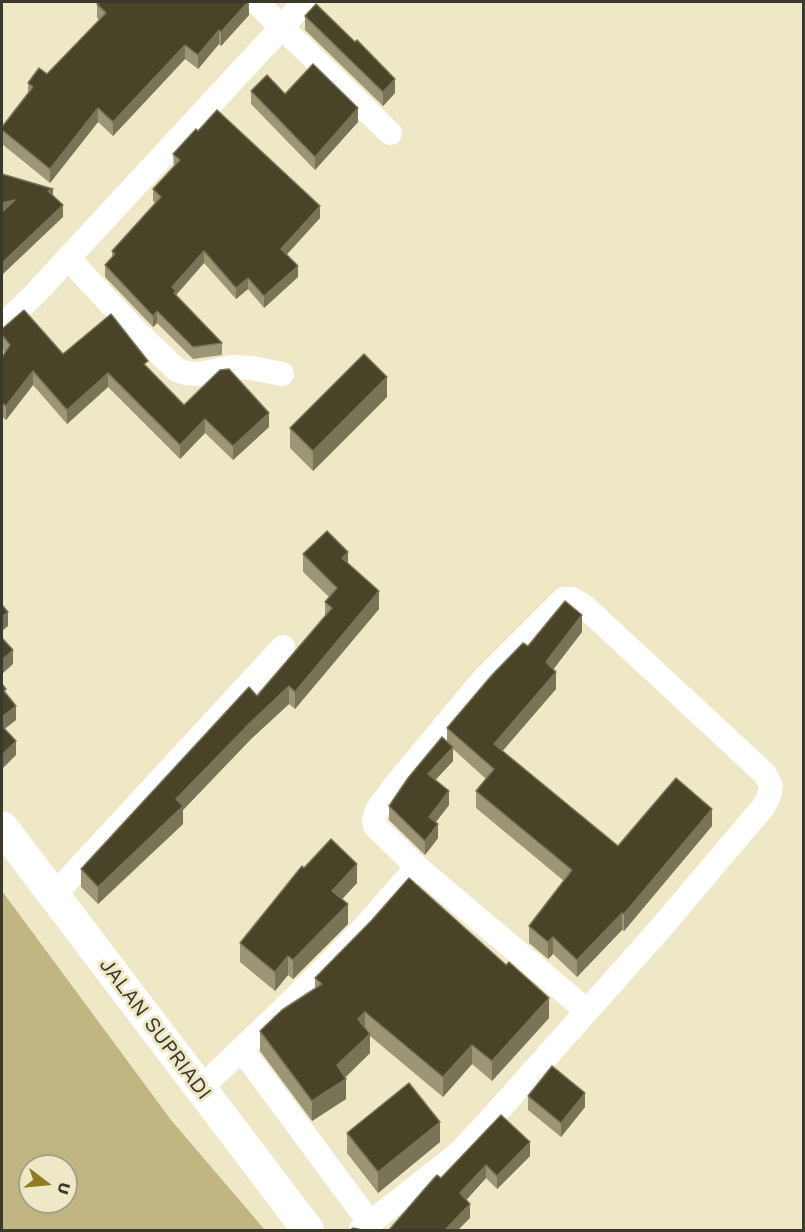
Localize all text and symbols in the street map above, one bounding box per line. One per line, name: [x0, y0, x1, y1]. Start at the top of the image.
street label: JALAN SUPRIADI: [94, 953, 216, 1105]
north arrow: [18, 1154, 78, 1214]
text: U: [53, 1180, 75, 1197]

